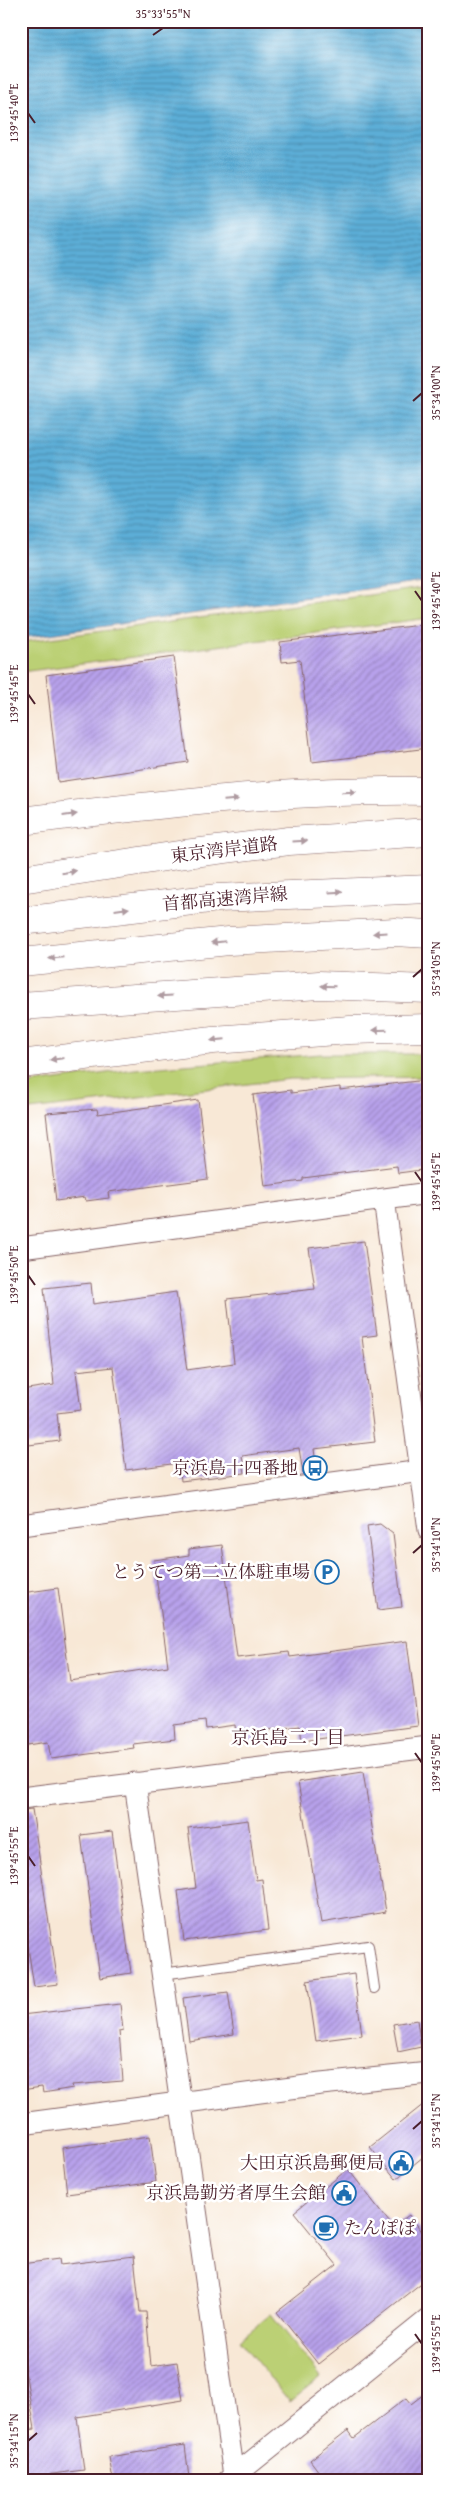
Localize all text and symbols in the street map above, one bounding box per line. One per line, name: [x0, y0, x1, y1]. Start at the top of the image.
text: 35°33'55"N: [135, 5, 191, 22]
text: 139°45'40"E: [5, 83, 22, 143]
text: 35°34'00"N: [427, 365, 444, 421]
text: 139°45'40"E: [427, 571, 444, 631]
text: 139°45'45"E: [5, 664, 22, 724]
one-way arrow: [342, 788, 358, 796]
one-way arrow: [224, 795, 240, 803]
one-way arrow: [62, 811, 78, 819]
street label: 東京湾岸道路: [169, 830, 279, 869]
one-way arrow: [292, 836, 308, 844]
one-way arrow: [62, 868, 78, 876]
street label: 首都高速湾岸線: [161, 880, 289, 917]
one-way arrow: [328, 887, 344, 895]
one-way arrow: [114, 905, 130, 913]
one-way arrow: [372, 930, 388, 938]
one-way arrow: [210, 938, 226, 946]
text: 35°34'05"N: [427, 941, 444, 997]
one-way arrow: [48, 954, 64, 962]
one-way arrow: [319, 981, 335, 989]
one-way arrow: [157, 992, 173, 1000]
one-way arrow: [372, 1026, 388, 1034]
one-way arrow: [210, 1036, 226, 1044]
one-way arrow: [48, 1055, 64, 1063]
text: 139°45'45"E: [427, 1152, 444, 1212]
text: 139°45'50"E: [5, 1245, 22, 1305]
place label: 京浜島十四番地: [172, 1454, 298, 1481]
bus stop icon: 京浜島十四番地: [302, 1455, 328, 1481]
text: 35°34'10"N: [427, 1517, 444, 1573]
place label: とうてつ第二立体駐車場: [112, 1558, 310, 1585]
parking icon: とうてつ第二立体駐車場: [314, 1559, 340, 1585]
district label: 京浜島二丁目: [231, 1723, 345, 1751]
text: 139°45'50"E: [427, 1733, 444, 1793]
text: 139°45'55"E: [5, 1826, 22, 1886]
text: 35°34'15"N: [427, 2093, 444, 2149]
place label: 大田京浜島郵便局: [240, 2149, 384, 2176]
public building icon: 大田京浜島郵便局: [388, 2150, 414, 2176]
place label: 京浜島勤労者厚生会館: [146, 2179, 326, 2206]
public building icon: 京浜島勤労者厚生会館: [331, 2180, 357, 2206]
place label: たんぽぽ: [344, 2214, 416, 2241]
cafe icon: たんぽぽ: [313, 2215, 339, 2241]
text: 139°45'55"E: [427, 2314, 444, 2374]
text: 35°34'15"N: [5, 2413, 22, 2469]

